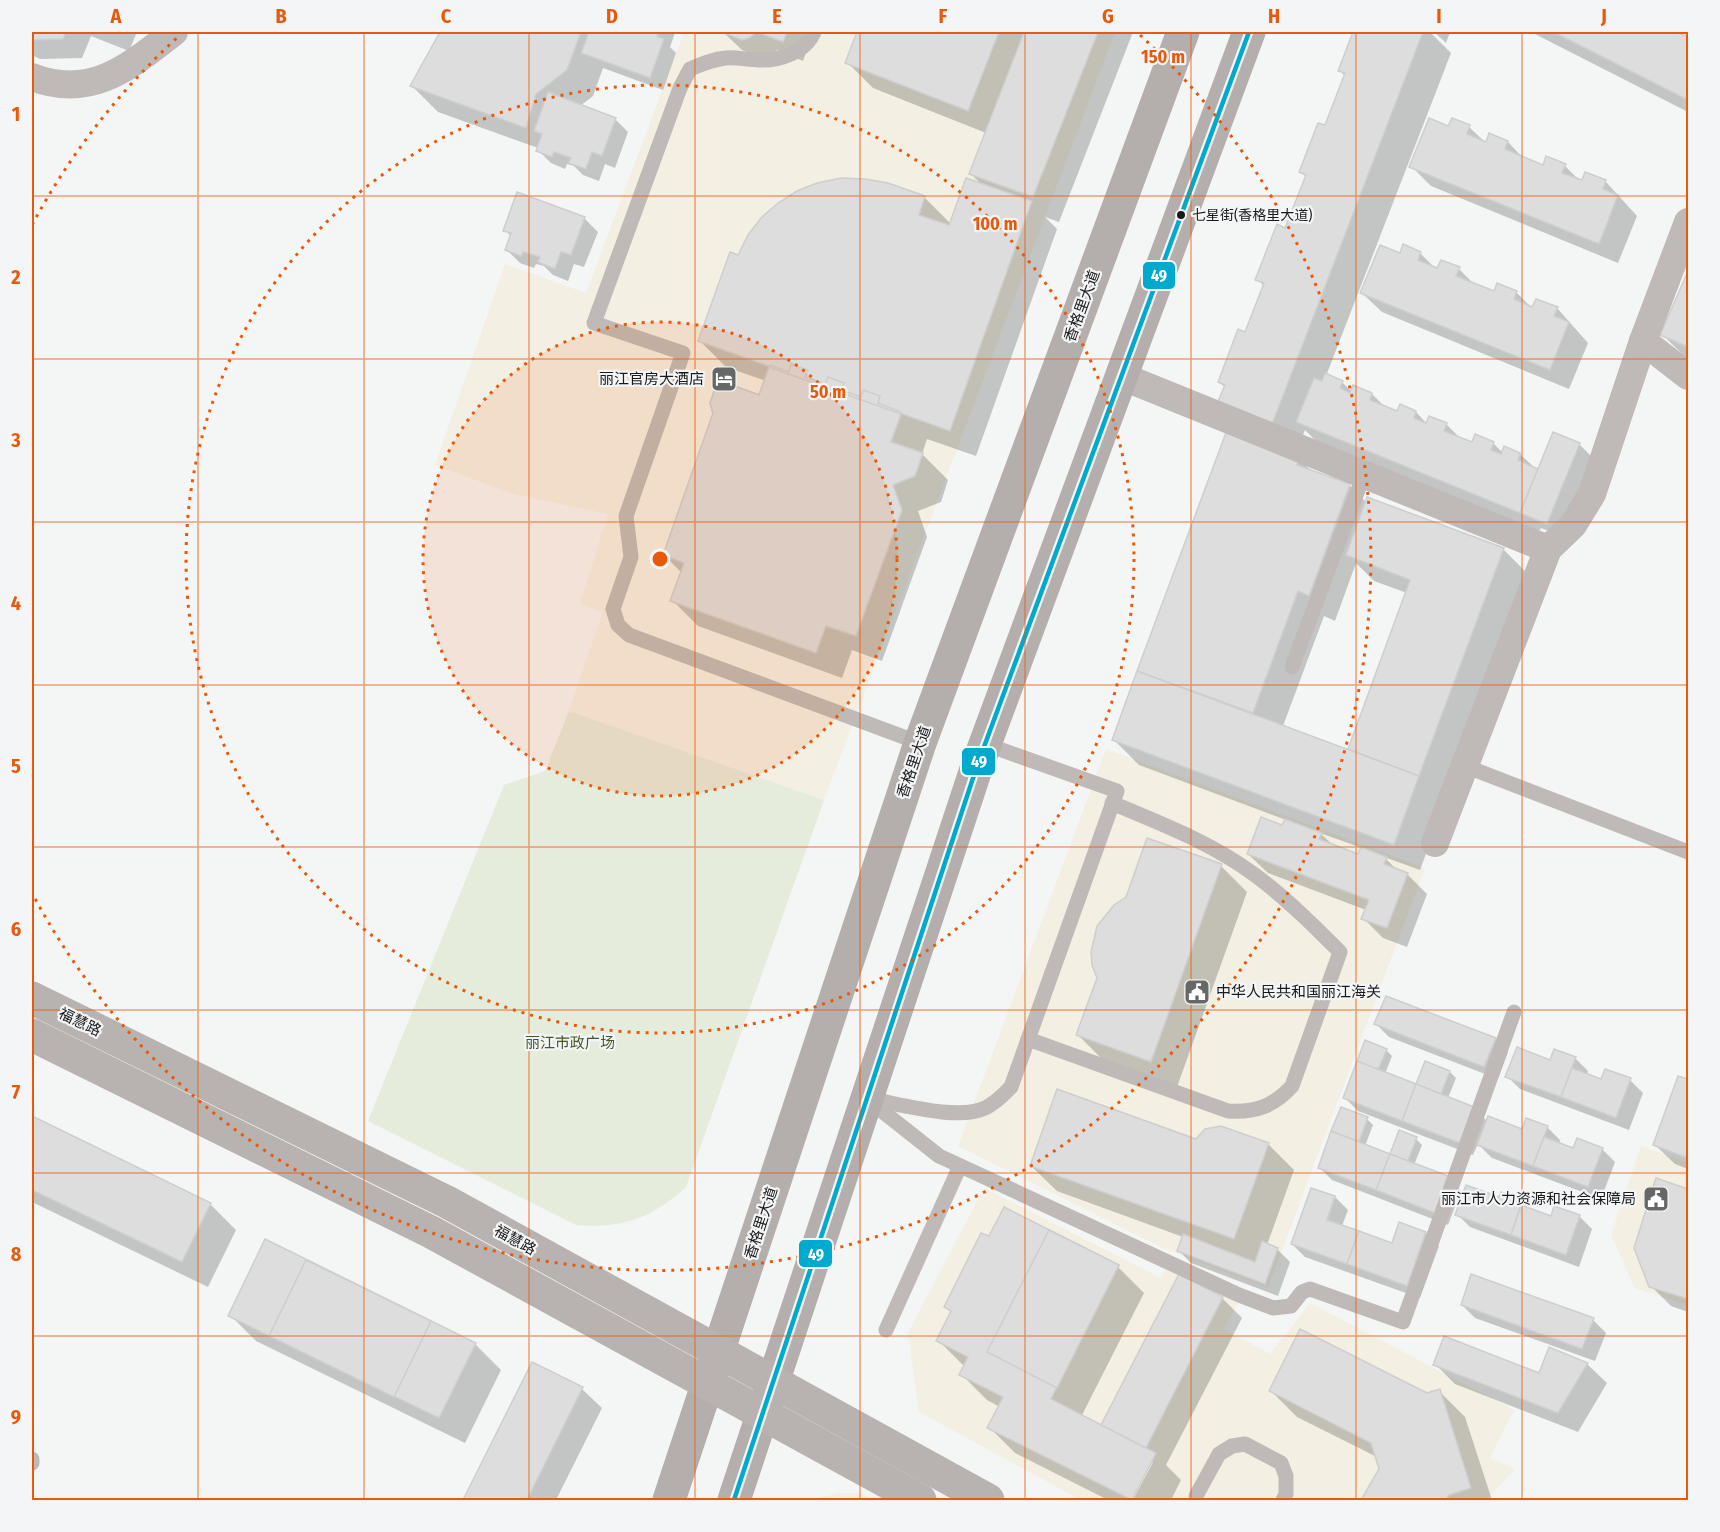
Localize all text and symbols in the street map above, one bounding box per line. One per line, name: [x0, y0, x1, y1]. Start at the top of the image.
text: A: [110, 4, 123, 28]
text: B: [275, 4, 287, 28]
text: C: [441, 4, 452, 28]
text: D: [606, 4, 618, 28]
text: E: [772, 4, 782, 28]
text: F: [939, 4, 948, 28]
text: G: [1102, 4, 1114, 28]
text: H: [1268, 4, 1280, 28]
text: I: [1436, 4, 1442, 28]
text: J: [1600, 4, 1607, 28]
text: 150 m: [1141, 46, 1185, 68]
text: 1: [12, 102, 20, 126]
place label: 七星街(香格里大道): [1192, 207, 1312, 224]
marker: 七星街(香格里大道): [1175, 209, 1187, 221]
text: 100 m: [973, 213, 1017, 235]
line badge: 49: [1142, 261, 1176, 290]
text: 2: [10, 265, 21, 289]
text: 49: [1151, 266, 1167, 285]
street label: 香格里大道: [1061, 268, 1103, 344]
hotel icon: 丽江官房大酒店: [709, 364, 739, 394]
place label: 丽江官房大酒店: [599, 370, 704, 388]
text: 50 m: [810, 381, 846, 403]
text: 3: [10, 428, 21, 452]
centre of rings: [650, 549, 670, 569]
text: 4: [11, 591, 21, 615]
street label: 香格里大道: [893, 724, 935, 800]
line badge: 49: [961, 747, 996, 776]
text: 49: [971, 752, 987, 771]
text: 5: [11, 754, 21, 778]
text: 6: [11, 917, 21, 941]
public building icon: 中华人民共和国丽江海关: [1182, 977, 1212, 1007]
place label: 中华人民共和国丽江海关: [1216, 983, 1381, 1001]
street label: 福慧路: [56, 1004, 104, 1040]
park label: 丽江市政广场: [525, 1034, 615, 1052]
text: 7: [12, 1080, 21, 1104]
public building icon: 丽江市人力资源和社会保障局: [1641, 1184, 1671, 1214]
street label: 香格里大道: [741, 1185, 781, 1261]
place label: 丽江市人力资源和社会保障局: [1441, 1190, 1636, 1208]
street label: 福慧路: [491, 1221, 539, 1259]
line badge: 49: [798, 1239, 833, 1268]
text: 8: [11, 1242, 22, 1266]
text: 49: [808, 1245, 824, 1264]
text: 9: [11, 1405, 21, 1429]

